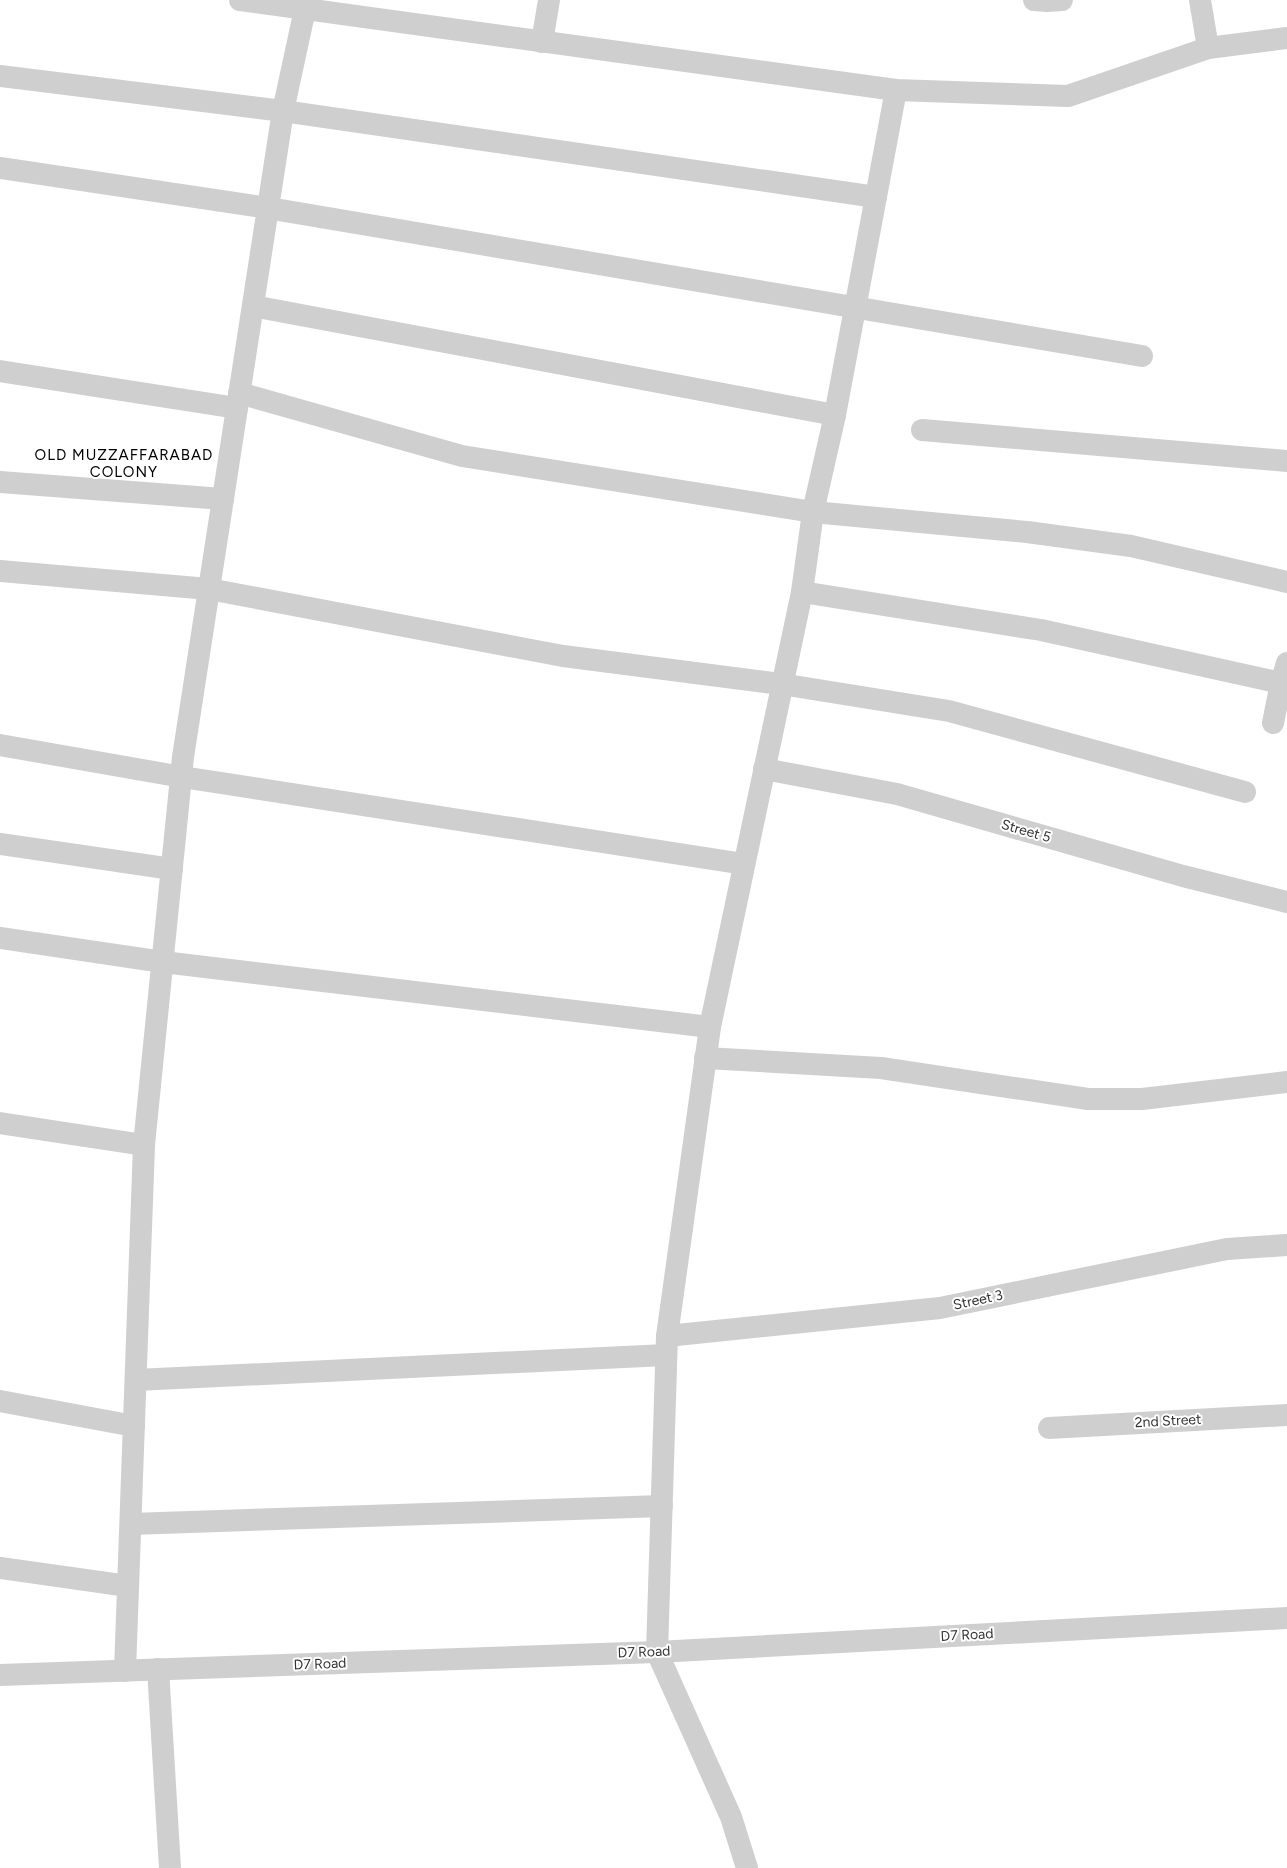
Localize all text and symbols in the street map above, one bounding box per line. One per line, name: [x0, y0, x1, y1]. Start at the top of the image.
district label: OLD MUZZAFFARABAD COLONY: [35, 446, 213, 481]
street label: Street 5: [999, 816, 1053, 846]
street label: Street 3: [952, 1286, 1004, 1314]
street label: 2nd Street: [1134, 1411, 1202, 1431]
street label: D7 Road: [940, 1625, 994, 1645]
street label: D7 Road: [617, 1643, 671, 1661]
street label: D7 Road: [293, 1655, 347, 1673]

